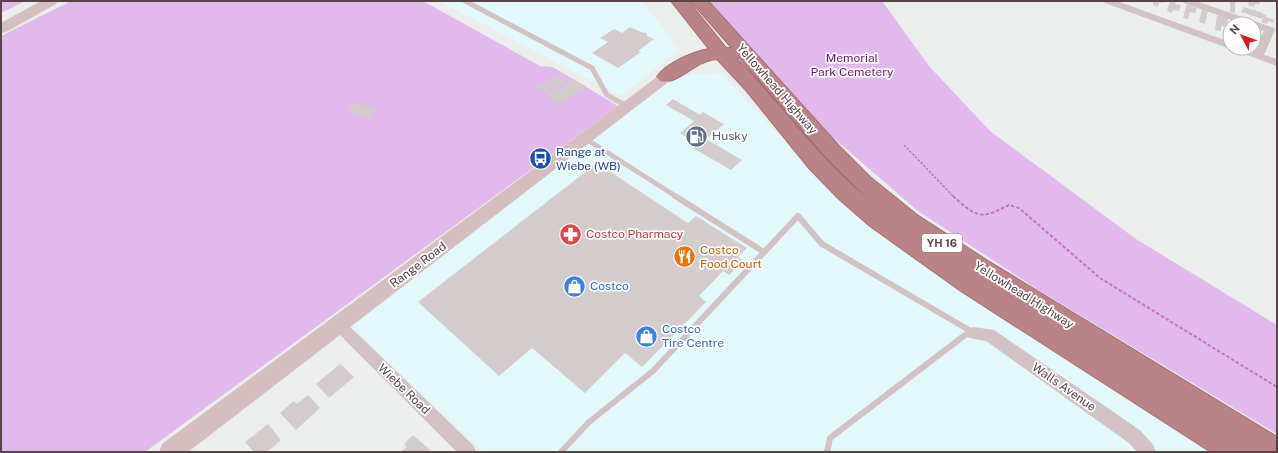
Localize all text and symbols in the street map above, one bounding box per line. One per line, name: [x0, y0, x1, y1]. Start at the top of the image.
north arrow: [1222, 16, 1262, 56]
text: N: [1227, 22, 1242, 37]
street label: Yellowhead Highway: [734, 41, 820, 137]
park label: Memorial Park Cemetery: [810, 51, 894, 79]
fuel station icon: Husky: [684, 123, 710, 149]
place label: Husky: [712, 129, 748, 143]
place label: Range at Wiebe (WB): [556, 145, 621, 173]
bus stop icon: Range at Wiebe (WB): [528, 146, 554, 172]
pharmacy icon: Costco Pharmacy: [558, 221, 584, 247]
place label: Costco Pharmacy: [586, 227, 684, 241]
road number: YH 16: [922, 234, 962, 252]
street label: Range Road: [387, 239, 449, 291]
place label: Costco Food Court: [700, 243, 762, 271]
restaurant icon: Costco Food Court: [672, 244, 698, 270]
street label: Yellowhead Highway: [972, 259, 1077, 332]
shop icon: Costco: [561, 273, 587, 299]
place label: Costco: [590, 279, 629, 293]
place label: Costco Tire Centre: [662, 322, 724, 350]
shop icon: Costco Tire Centre: [633, 323, 659, 349]
street label: Walls Avenue: [1029, 360, 1099, 414]
street label: Wiebe Road: [375, 361, 433, 417]

